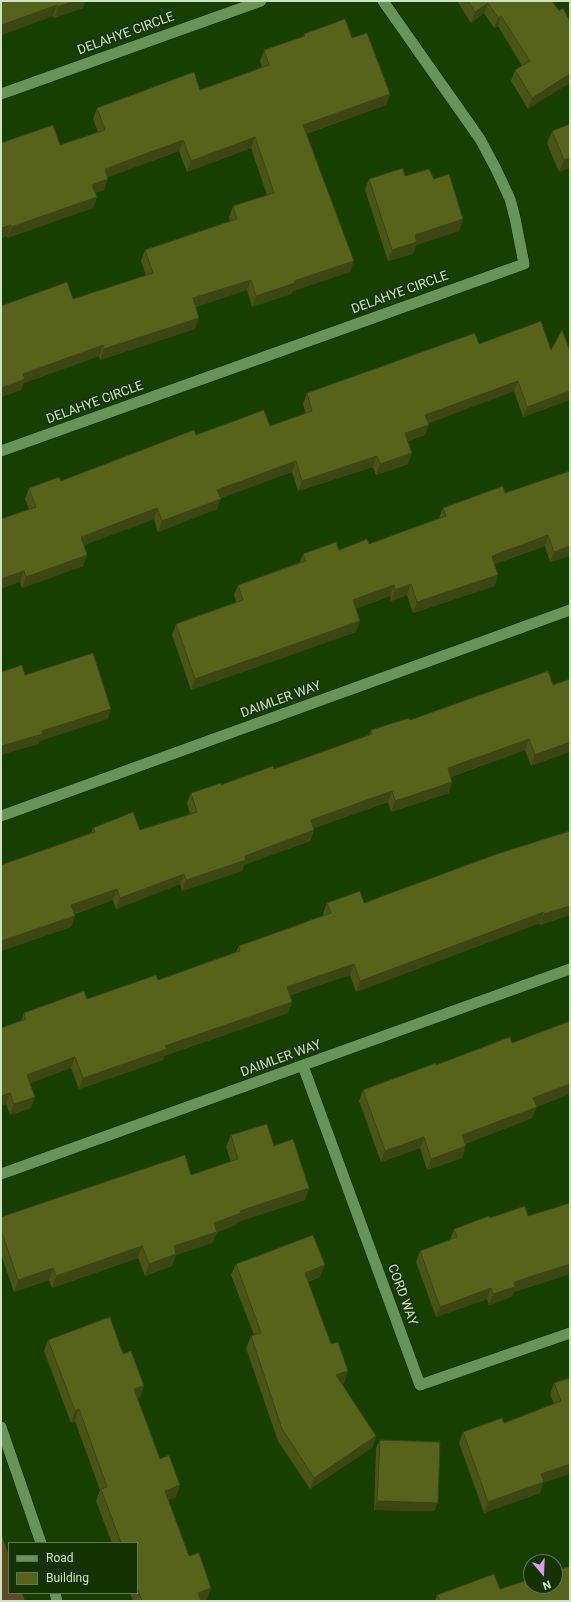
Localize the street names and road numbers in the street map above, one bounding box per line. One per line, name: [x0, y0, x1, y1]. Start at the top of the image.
street label: DELAHYE CIRCLE: [75, 9, 177, 59]
street label: DELAHYE CIRCLE: [349, 268, 451, 318]
street label: DELAHYE CIRCLE: [44, 378, 146, 428]
street label: DAIMLER WAY: [239, 678, 323, 722]
street label: DAIMLER WAY: [239, 1037, 323, 1081]
street label: CORD WAY: [384, 1262, 420, 1328]

